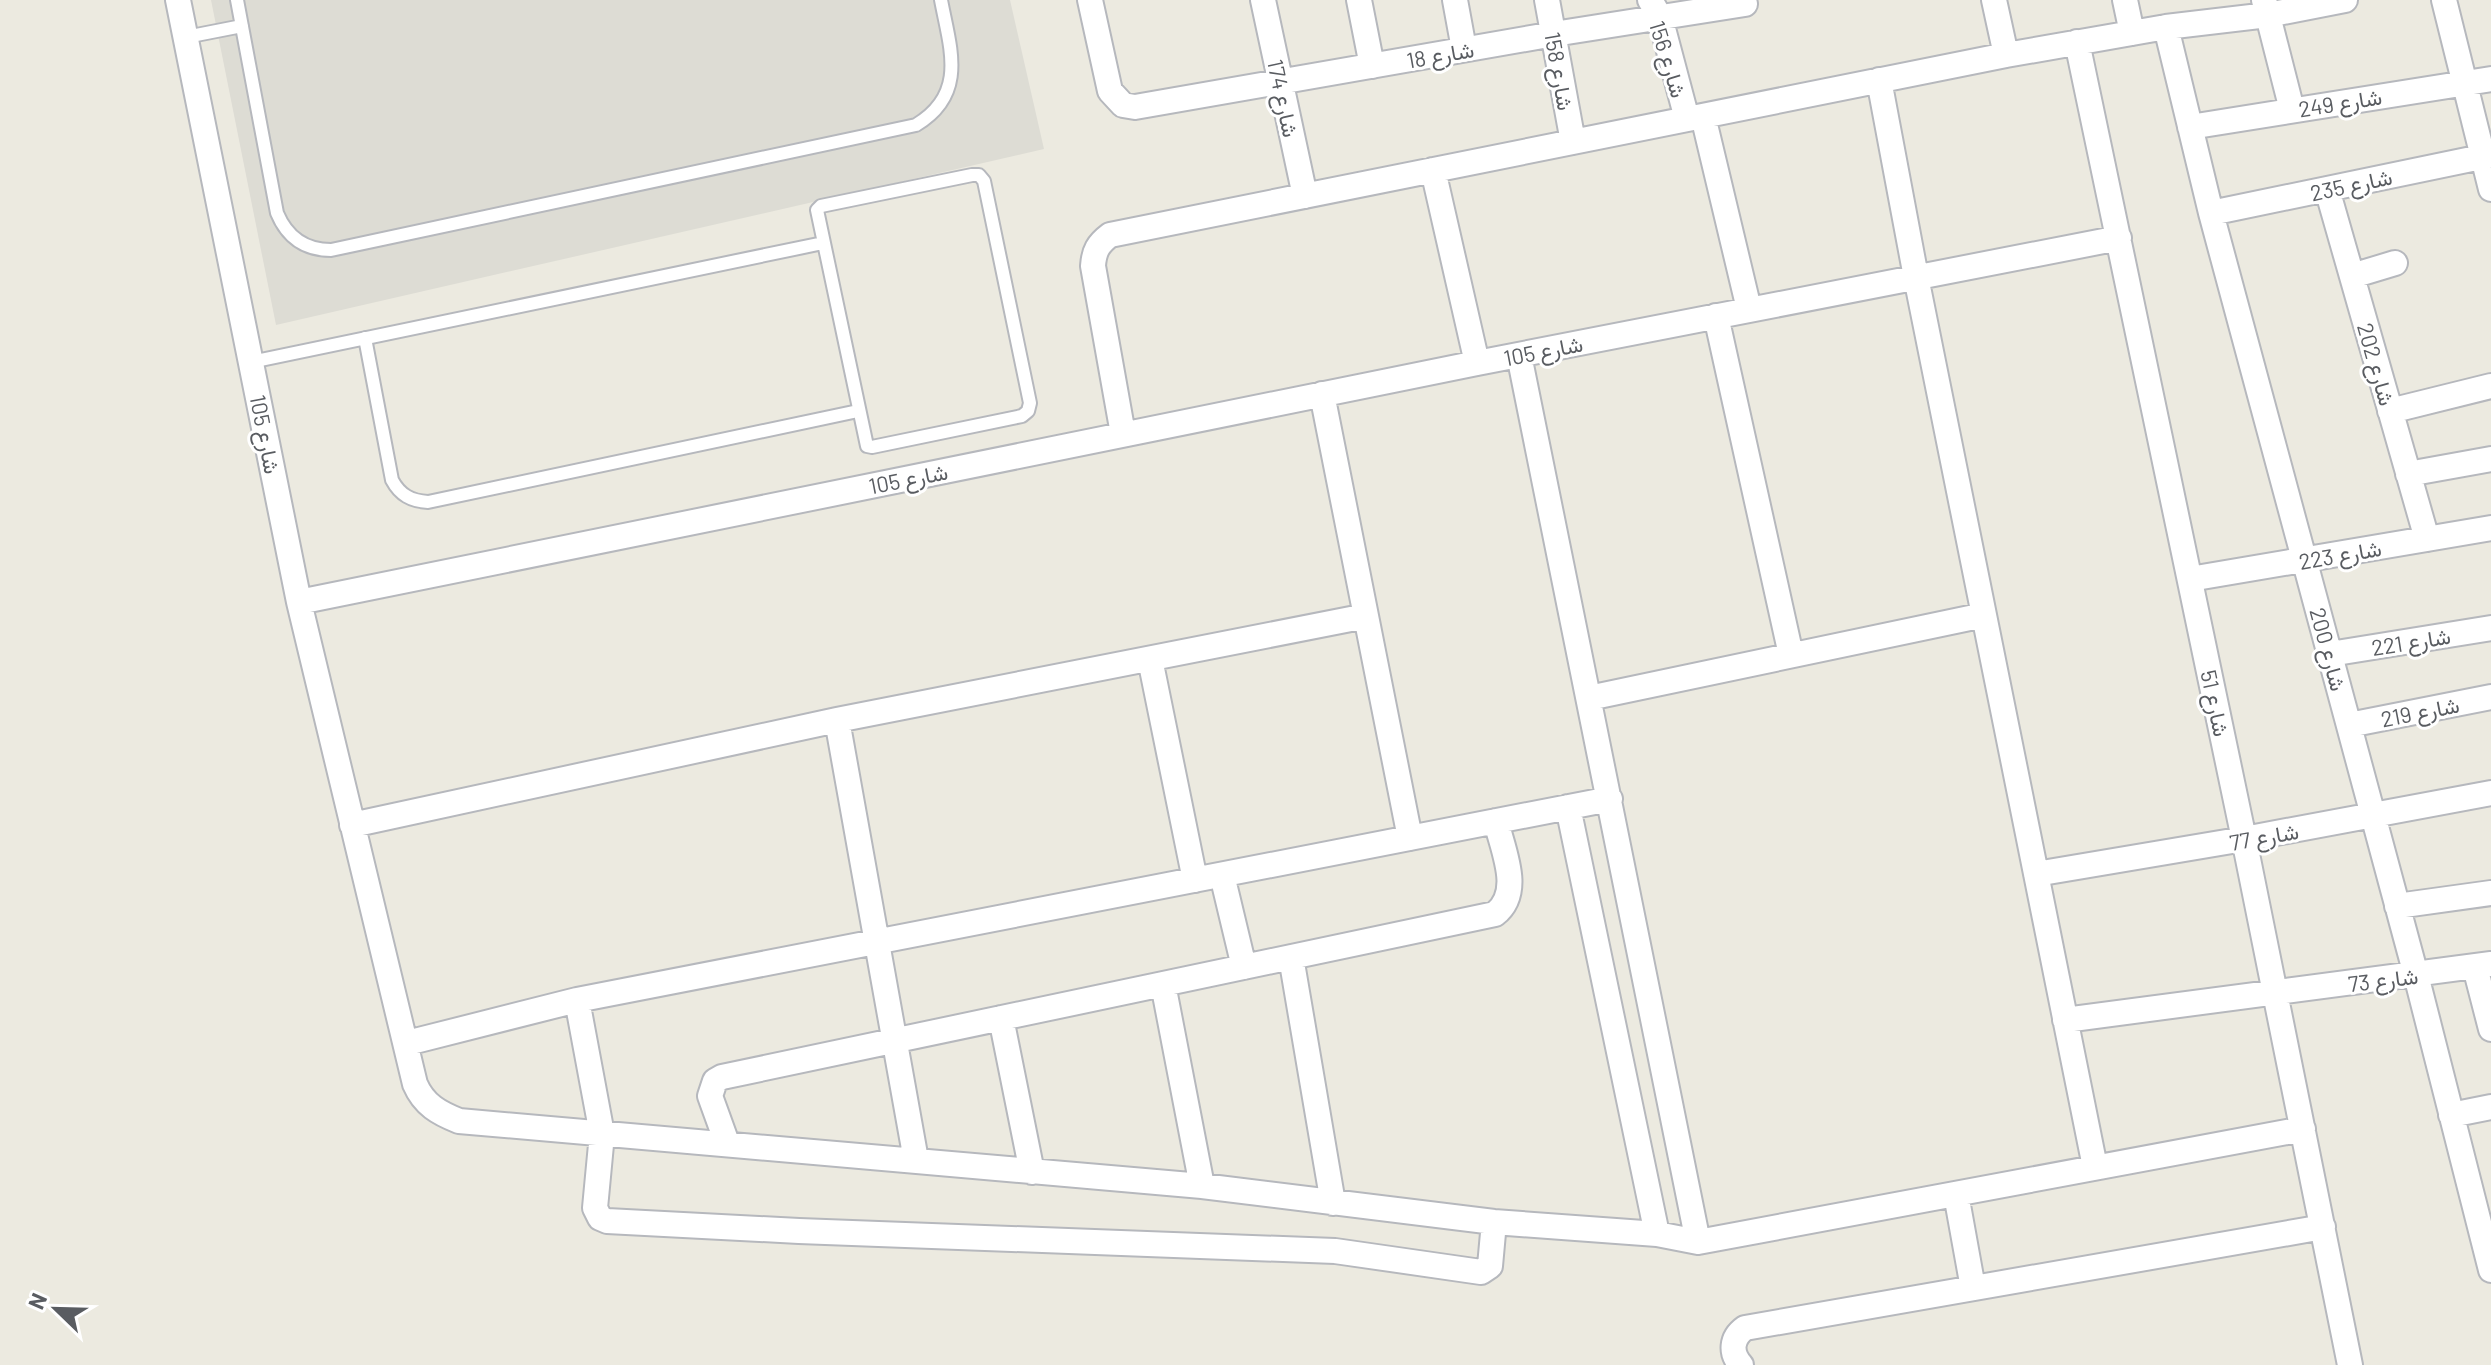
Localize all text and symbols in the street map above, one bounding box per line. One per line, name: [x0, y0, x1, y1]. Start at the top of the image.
street label: شارع 156: [1642, 17, 1693, 101]
street label: شارع 158: [1537, 30, 1580, 113]
street label: شارع 18: [1404, 35, 1476, 76]
street label: شارع 174: [1260, 57, 1305, 140]
street label: شارع 249: [2296, 83, 2384, 124]
street label: شارع 235: [2308, 163, 2395, 208]
street label: شارع 202: [2350, 320, 2401, 409]
street label: شارع 105: [1501, 330, 1585, 373]
street label: شارع 105: [243, 392, 286, 476]
street label: شارع 105: [866, 458, 950, 501]
street label: شارع 223: [2297, 534, 2384, 577]
street label: شارع 200: [2303, 604, 2353, 694]
street label: شارع 221: [2370, 622, 2453, 663]
street label: شارع 51: [2193, 667, 2236, 739]
street label: شارع 219: [2379, 691, 2462, 734]
street label: شارع 77: [2228, 817, 2301, 858]
street label: شارع 73: [2346, 962, 2420, 999]
north arrow: [16, 1269, 96, 1349]
text: N: [22, 1289, 51, 1313]

